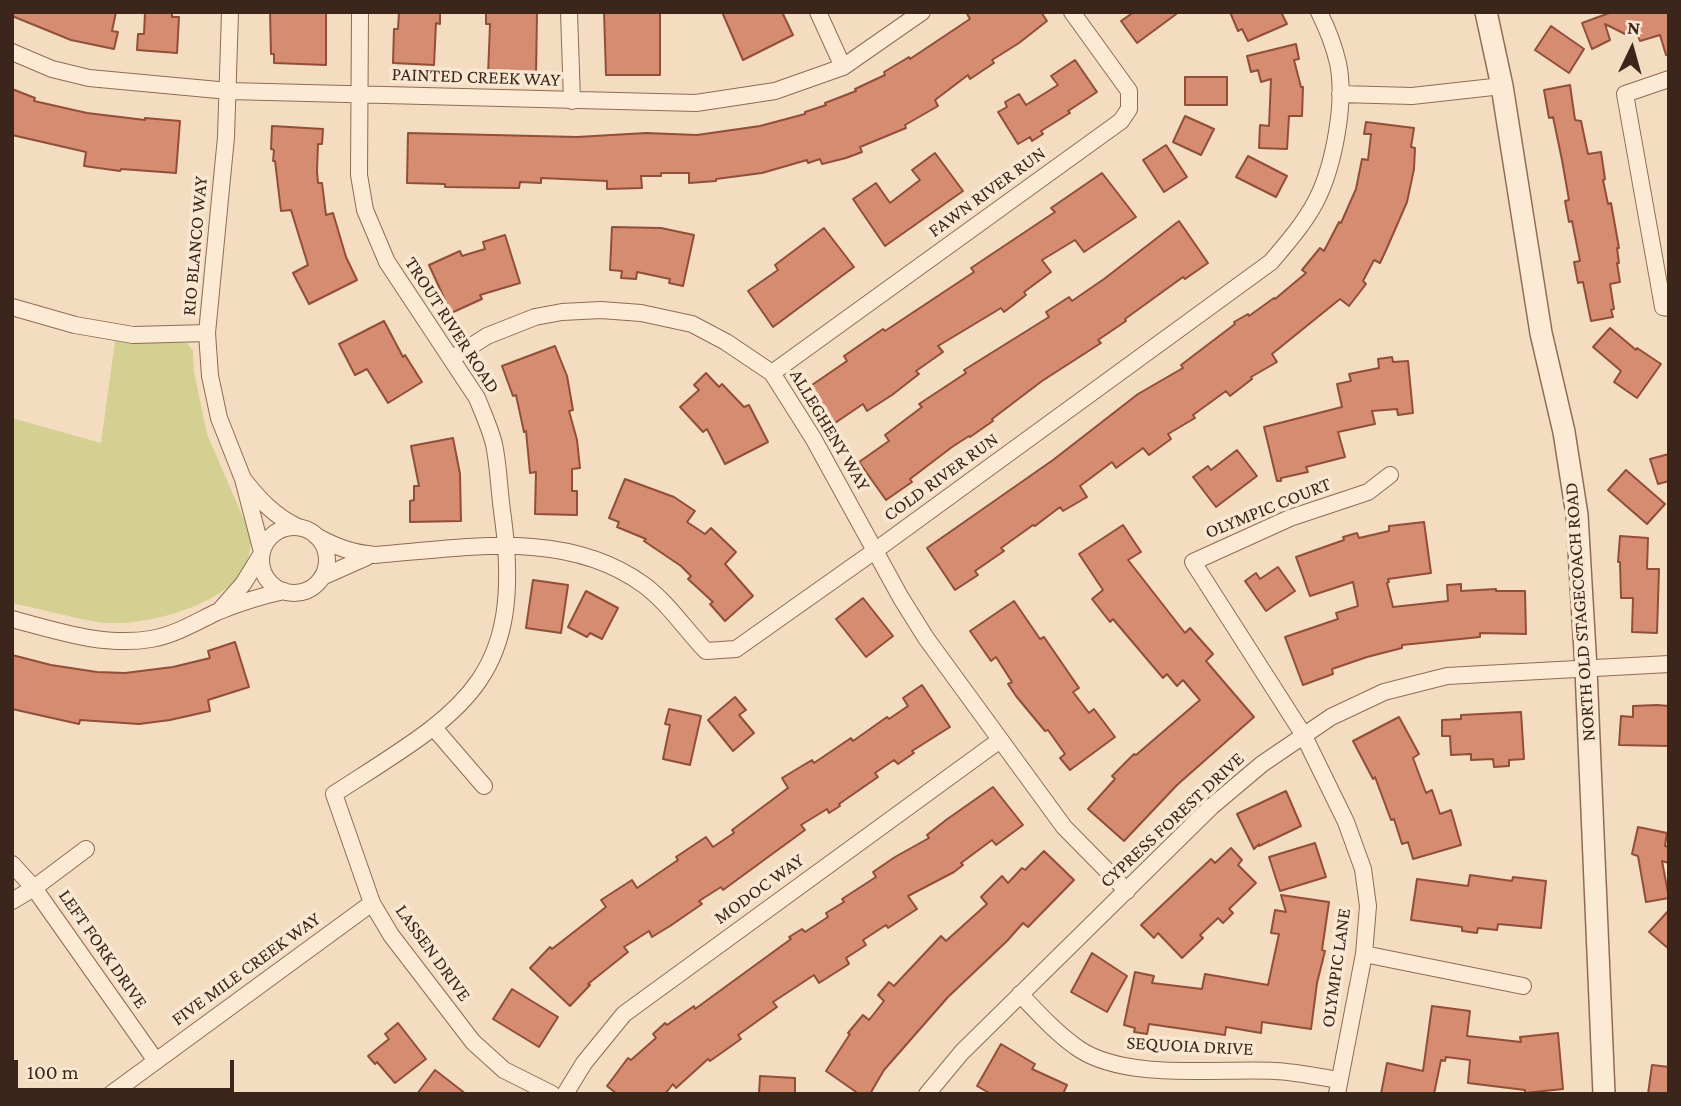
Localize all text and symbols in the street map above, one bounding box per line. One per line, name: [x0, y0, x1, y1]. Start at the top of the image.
north arrow: [1597, 14, 1667, 84]
text: N: [1626, 17, 1641, 39]
street label: PAINTED CREEK WAY: [391, 63, 561, 91]
street label: FAWN RIVER RUN: [924, 142, 1050, 242]
street label: RIO BLANCO WAY: [178, 175, 212, 317]
street label: TROUT RIVER ROAD: [400, 253, 504, 397]
street label: ALLEGHENY WAY: [785, 365, 875, 495]
street label: COLD RIVER RUN: [879, 428, 1003, 526]
street label: OLYMPIC COURT: [1202, 472, 1334, 544]
street label: NORTH OLD STAGECOACH ROAD: [1560, 482, 1600, 742]
street label: CYPRESS FOREST DRIVE: [1095, 747, 1249, 893]
street label: MODOC WAY: [710, 849, 808, 929]
street label: LEFT FORK DRIVE: [53, 885, 153, 1013]
street label: LASSEN DRIVE: [390, 900, 476, 1006]
street label: FIVE MILE CREEK WAY: [167, 907, 325, 1031]
street label: OLYMPIC LANE: [1316, 907, 1356, 1029]
street label: SEQUOIA DRIVE: [1126, 1031, 1254, 1061]
scale bar: [18, 1046, 238, 1090]
text: 100 m: [27, 1060, 79, 1084]

